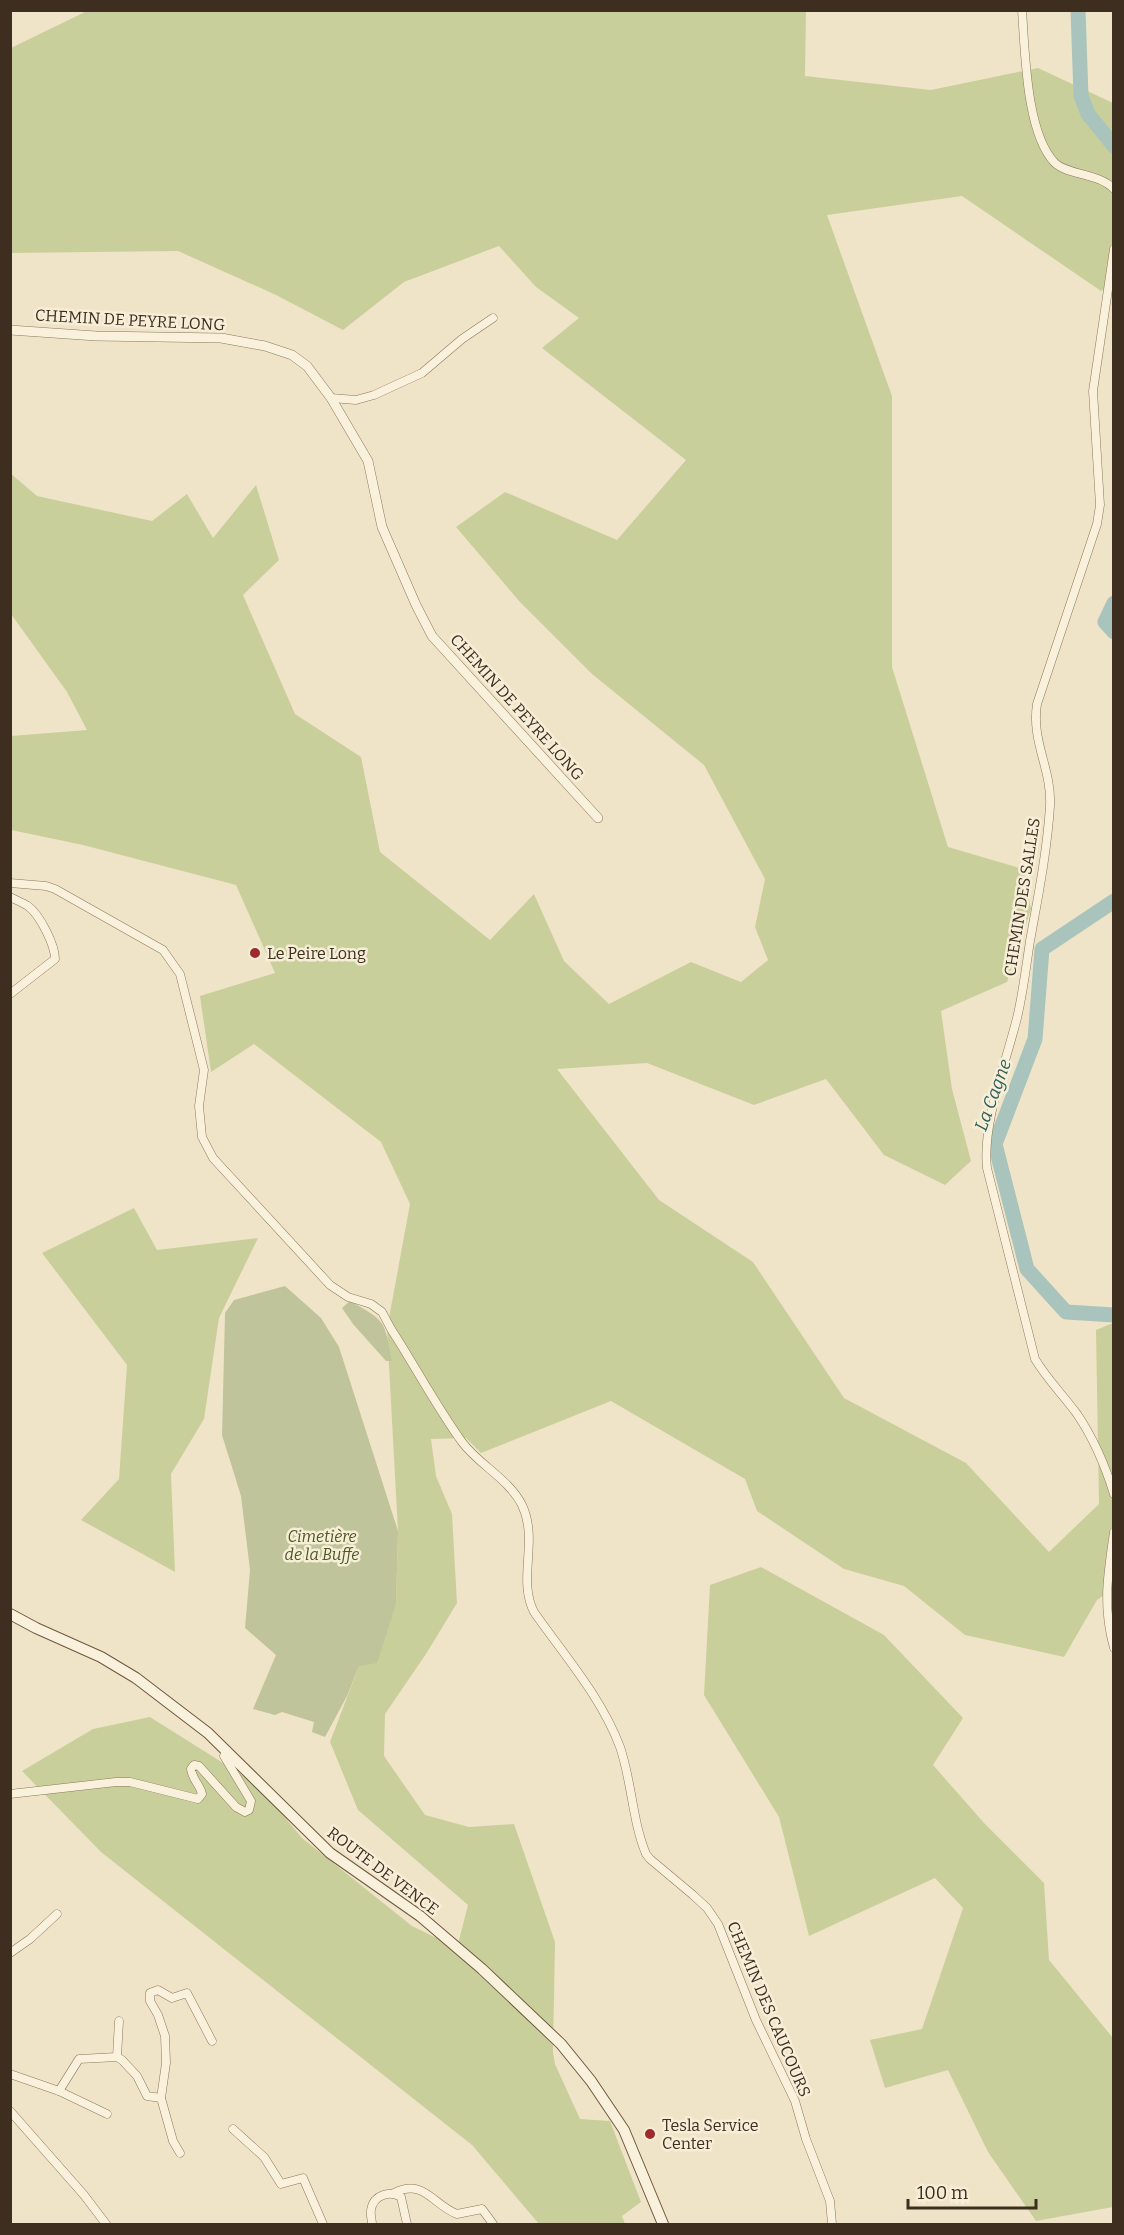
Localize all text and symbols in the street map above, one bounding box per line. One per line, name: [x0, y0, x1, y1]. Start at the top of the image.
street label: CHEMIN DE PEYRE LONG: [34, 306, 226, 334]
street label: CHEMIN DE PEYRE LONG: [446, 630, 588, 784]
street label: CHEMIN DES SALLES: [1000, 816, 1044, 978]
place label: Le Peire Long: [267, 944, 366, 963]
marker: Le Peire Long: [248, 946, 262, 960]
water label: La Cagne: [970, 1056, 1016, 1134]
park label: Cimetière de la Buffe: [285, 1527, 359, 1564]
street label: ROUTE DE VENCE: [324, 1823, 442, 1919]
street label: CHEMIN DES CAUCOURS: [723, 1918, 815, 2100]
place label: Tesla Service Center: [662, 2116, 758, 2153]
marker: Tesla Service Center: [643, 2127, 657, 2141]
scale bar: [908, 2172, 1036, 2210]
text: 100 m: [917, 2182, 968, 2204]

